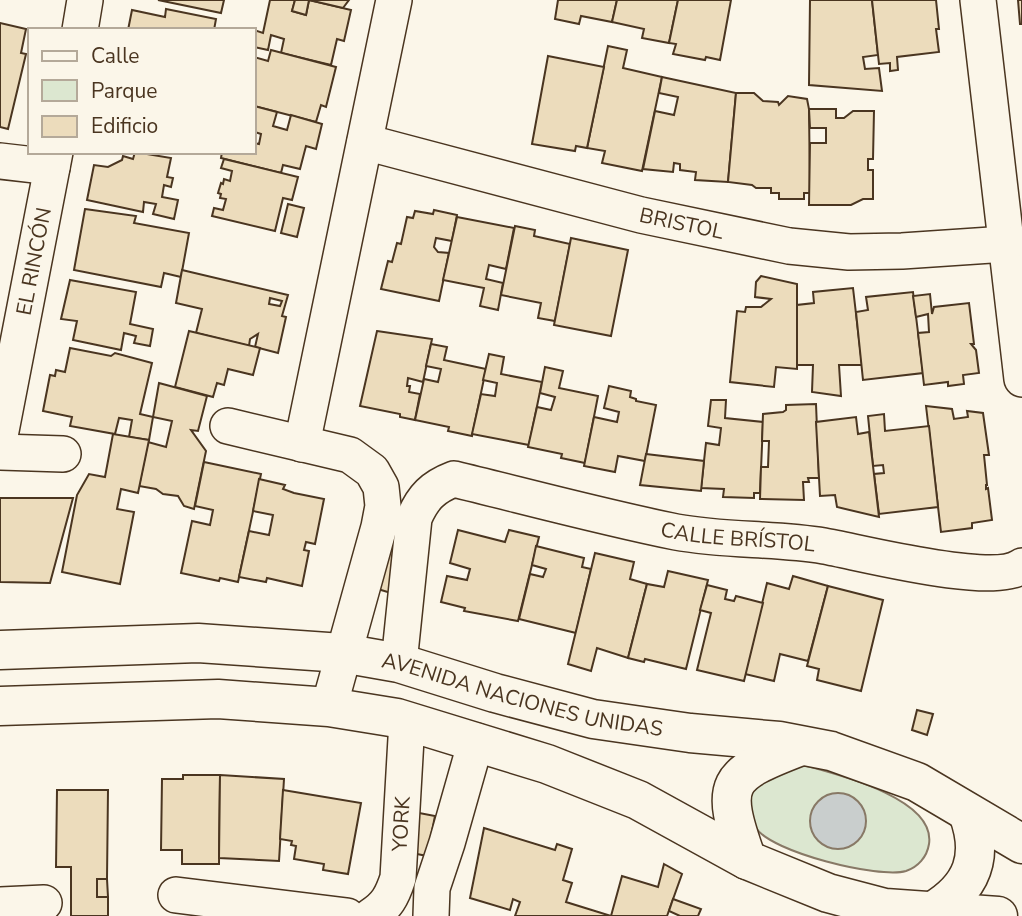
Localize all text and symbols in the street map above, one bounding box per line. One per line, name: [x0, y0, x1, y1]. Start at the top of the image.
legend: [28, 28, 256, 154]
text: Calle: [91, 42, 139, 70]
text: Parque: [91, 77, 158, 105]
text: Edificio: [91, 112, 158, 140]
street label: BRISTOL: [637, 201, 727, 246]
street label: EL RINCÓN: [10, 205, 58, 318]
street label: CALLE BRÍSTOL: [658, 515, 817, 559]
street label: AVENIDA NACIONES UNIDAS: [380, 646, 665, 743]
street label: YORK: [385, 795, 417, 853]

